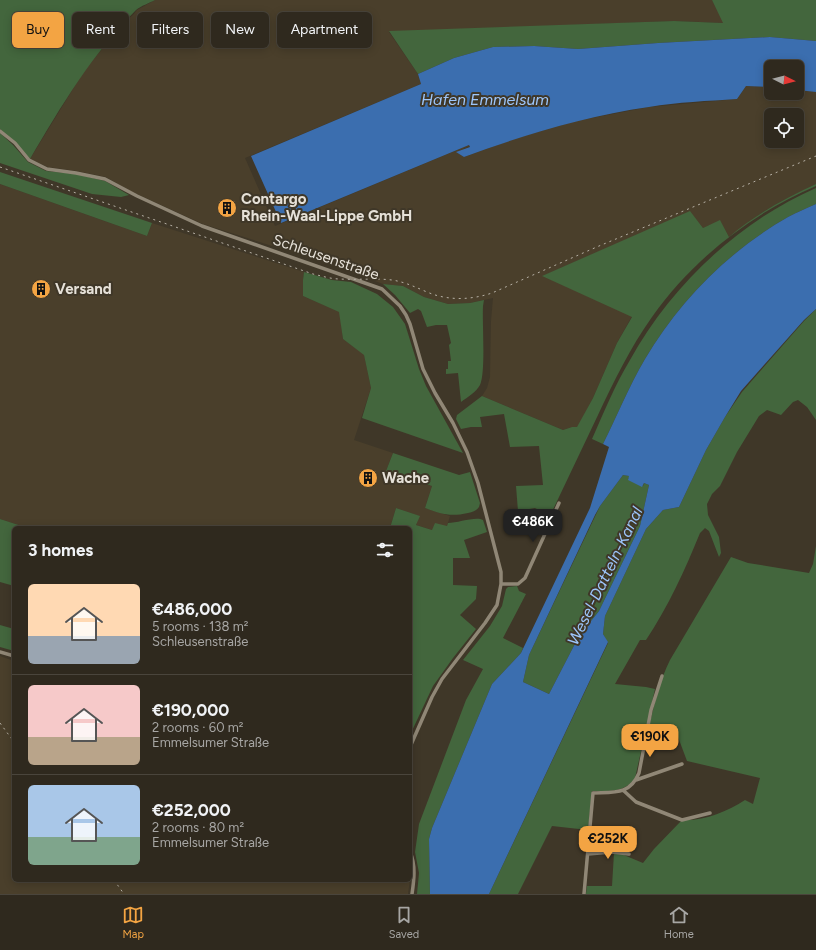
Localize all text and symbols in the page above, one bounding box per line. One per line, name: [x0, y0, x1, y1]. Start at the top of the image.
chip: Buy: [12, 12, 64, 48]
chip: Rent: [72, 12, 129, 48]
chip: Filters: [137, 12, 203, 48]
chip: New: [211, 12, 269, 48]
chip: Apartment: [277, 12, 372, 48]
north arrow: [764, 60, 804, 100]
map controls: [764, 60, 804, 148]
water label: Hafen Emmelsum: [421, 90, 549, 109]
button: locate: [764, 108, 804, 148]
place label: Contargo Rhein-Waal-Lippe GmbH: [241, 190, 412, 225]
building icon: Contargo Rhein-Waal-Lippe GmbH: [216, 197, 238, 219]
street label: Schleusenstraße: [271, 230, 381, 284]
building icon: Versand: [30, 278, 52, 300]
place label: Versand: [55, 280, 112, 298]
building icon: Wache: [357, 467, 379, 489]
place label: Wache: [382, 469, 430, 487]
water label: Wesel-Datteln-Kanal: [563, 503, 647, 648]
pin: €486K: [505, 509, 561, 543]
text: €486K: [512, 514, 554, 529]
icon: filters: [374, 539, 396, 561]
text: 3 homes: [28, 540, 93, 560]
text: €486,000: [152, 599, 232, 619]
icon: home: [60, 600, 108, 648]
text: 5 rooms · 138 m²: [152, 619, 248, 634]
text: Schleusenstraße: [152, 634, 248, 649]
text: €190,000: [152, 700, 229, 720]
icon: home: [60, 701, 108, 749]
text: 2 rooms · 60 m²: [152, 720, 243, 735]
pin: €190K: [622, 724, 678, 758]
text: €190K: [630, 729, 670, 744]
text: Emmelsumer Straße: [152, 735, 269, 750]
text: €252,000: [152, 800, 231, 820]
icon: home: [60, 801, 108, 849]
text: 2 rooms · 80 m²: [152, 820, 244, 835]
pin: €252K: [580, 826, 636, 860]
text: €252K: [588, 831, 628, 846]
text: Emmelsumer Straße: [152, 835, 269, 850]
tab: Map: [122, 904, 144, 941]
tab: Saved: [389, 904, 419, 941]
tab: Home: [664, 904, 694, 941]

